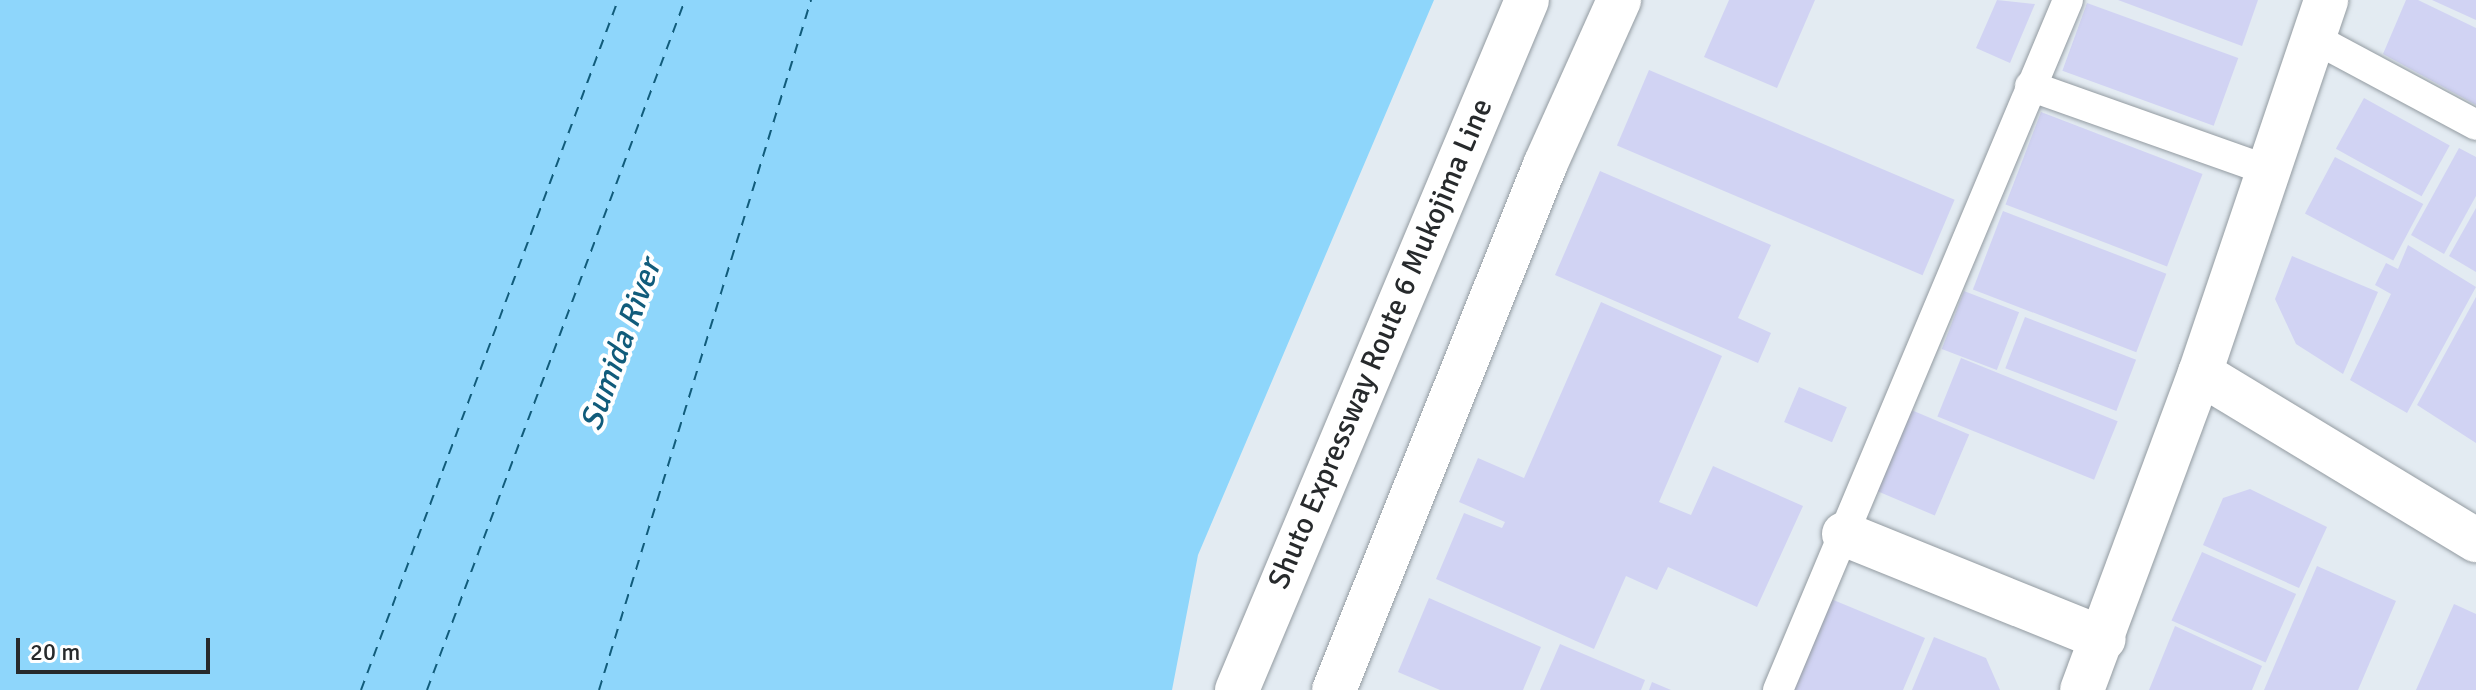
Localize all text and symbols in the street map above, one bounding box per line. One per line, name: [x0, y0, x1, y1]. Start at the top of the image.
street label: Shuto Expressway Route 6 Mukojima Line: [1261, 94, 1501, 594]
water label: Sumida River: [572, 254, 670, 436]
scale bar: [20, 622, 214, 672]
text: 20 m: [30, 637, 80, 667]

